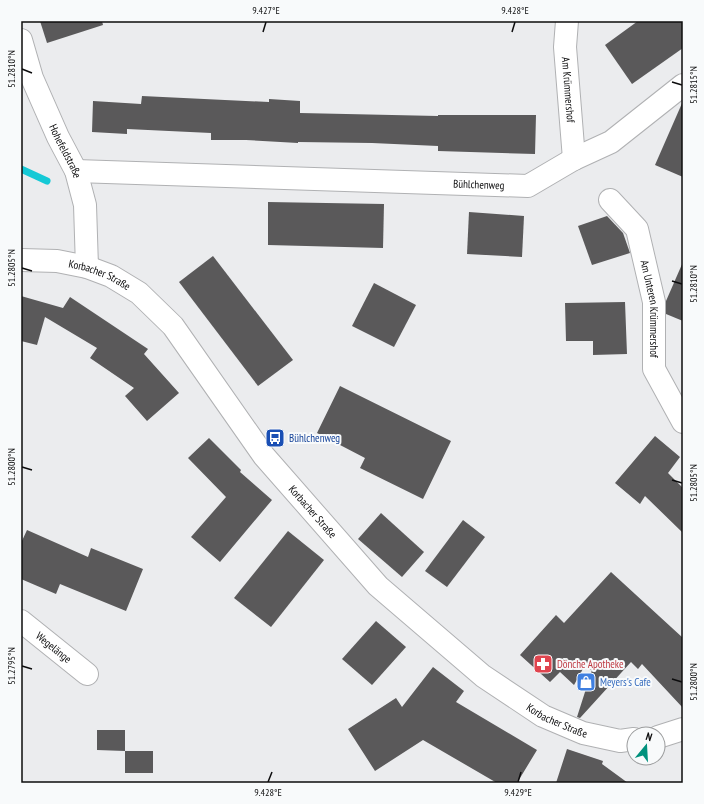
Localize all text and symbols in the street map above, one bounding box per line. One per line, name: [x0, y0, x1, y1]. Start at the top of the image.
text: 9.427°E: [252, 4, 280, 17]
text: 9.428°E: [501, 4, 529, 17]
text: 51.2810°N: [5, 50, 18, 88]
street label: Am Krümmershof: [559, 56, 578, 124]
text: 51.2815°N: [687, 66, 700, 104]
street label: Hohefeldstraße: [46, 122, 85, 180]
street label: Bühlchenweg: [453, 177, 505, 192]
text: 51.2805°N: [5, 249, 18, 287]
street label: Korbacher Straße: [68, 257, 134, 293]
street label: Am Unteren Krümmershof: [637, 259, 661, 359]
text: 51.2810°N: [687, 265, 700, 303]
bus stop icon: Bühlchenweg: [264, 427, 286, 449]
place label: Bühlchenweg: [289, 431, 340, 445]
text: 51.2800°N: [5, 448, 18, 486]
text: 51.2805°N: [687, 464, 700, 502]
street label: Korbacher Straße: [286, 482, 340, 541]
street label: Wegelänge: [33, 629, 75, 666]
text: 51.2795°N: [5, 647, 18, 685]
pharmacy icon: Dönche Apotheke: [532, 653, 554, 675]
place label: Dönche Apotheke: [557, 657, 624, 671]
text: 51.2800°N: [687, 663, 700, 701]
shop icon: Meyers's Cafe: [575, 671, 597, 693]
place label: Meyers's Cafe: [600, 675, 651, 689]
street label: Korbacher Straße: [524, 700, 589, 741]
north arrow: [626, 726, 666, 766]
text: N: [644, 729, 654, 744]
text: 9.428°E: [254, 786, 282, 799]
text: 9.429°E: [504, 786, 532, 799]

